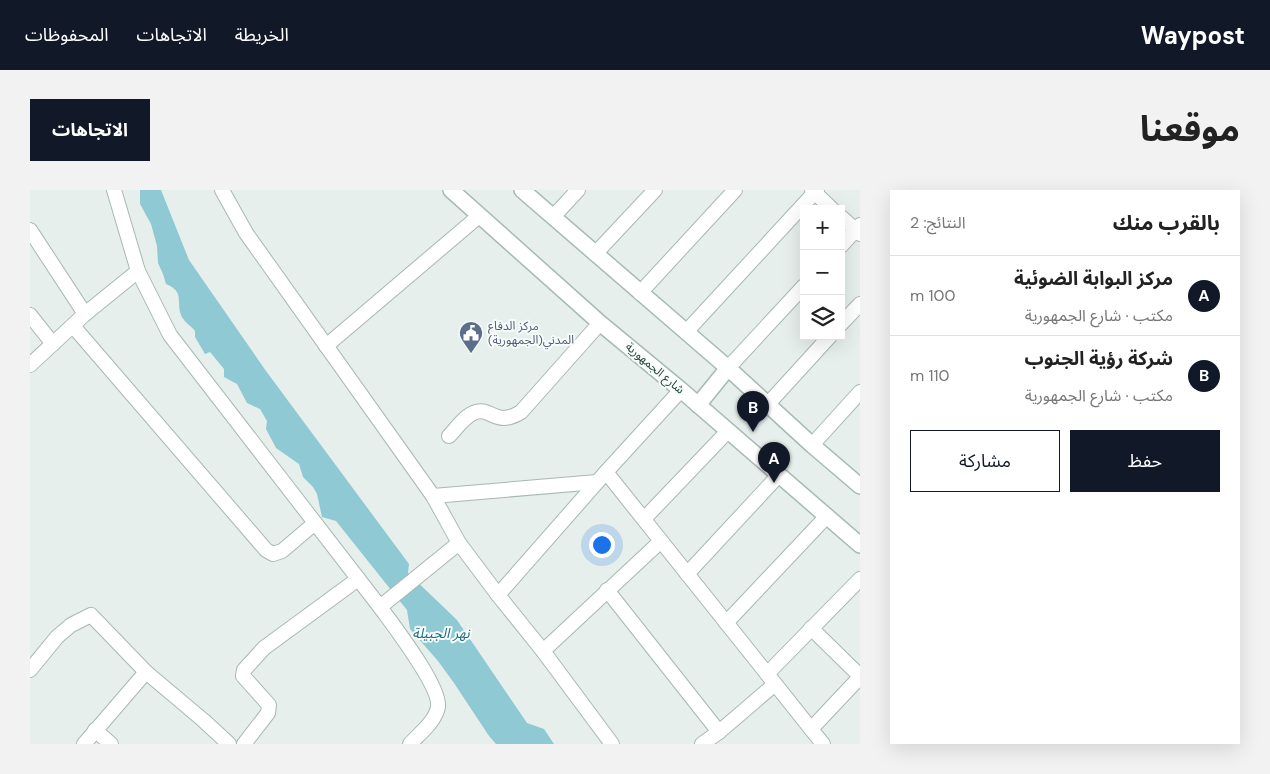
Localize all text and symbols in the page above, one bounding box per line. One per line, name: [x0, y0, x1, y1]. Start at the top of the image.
text: Waypost: [1141, 20, 1245, 51]
text: المحفوظات: [25, 23, 109, 47]
text: الاتجاهات: [137, 23, 207, 47]
text: الخريطة: [235, 23, 289, 47]
button: الاتجاهات: [30, 99, 150, 161]
text: موقعنا: [1140, 106, 1240, 152]
map controls: [800, 205, 845, 340]
button: +: [800, 205, 845, 250]
text: بالقرب منك: [1113, 209, 1220, 237]
text: النتائج: 2: [910, 212, 965, 233]
button: −: [800, 250, 845, 295]
text: مركز البوابة الضوئية: [1014, 266, 1173, 291]
text: 100 m: [910, 285, 955, 306]
text: A: [1198, 285, 1210, 306]
button: layers: [800, 295, 845, 340]
text: مكتب · شارع الجمهورية: [1025, 305, 1173, 326]
place label: مركز الدفاع المدني(الجمهورية): [488, 318, 574, 350]
public building icon: مركز الدفاع المدني(الجمهورية): [458, 320, 484, 354]
street label: شارع الجمهورية: [621, 339, 688, 398]
text: شركة رؤية الجنوب: [1024, 346, 1173, 371]
text: 110 m: [910, 365, 949, 386]
text: B: [1199, 365, 1209, 386]
text: مكتب · شارع الجمهورية: [1025, 385, 1173, 406]
pin: B: [737, 391, 769, 432]
button: مشاركة: [910, 430, 1060, 492]
button: حفظ: [1070, 430, 1220, 492]
pin: A: [758, 442, 790, 483]
your location: [589, 532, 615, 558]
water label: نهر الجبيلة: [412, 624, 471, 642]

